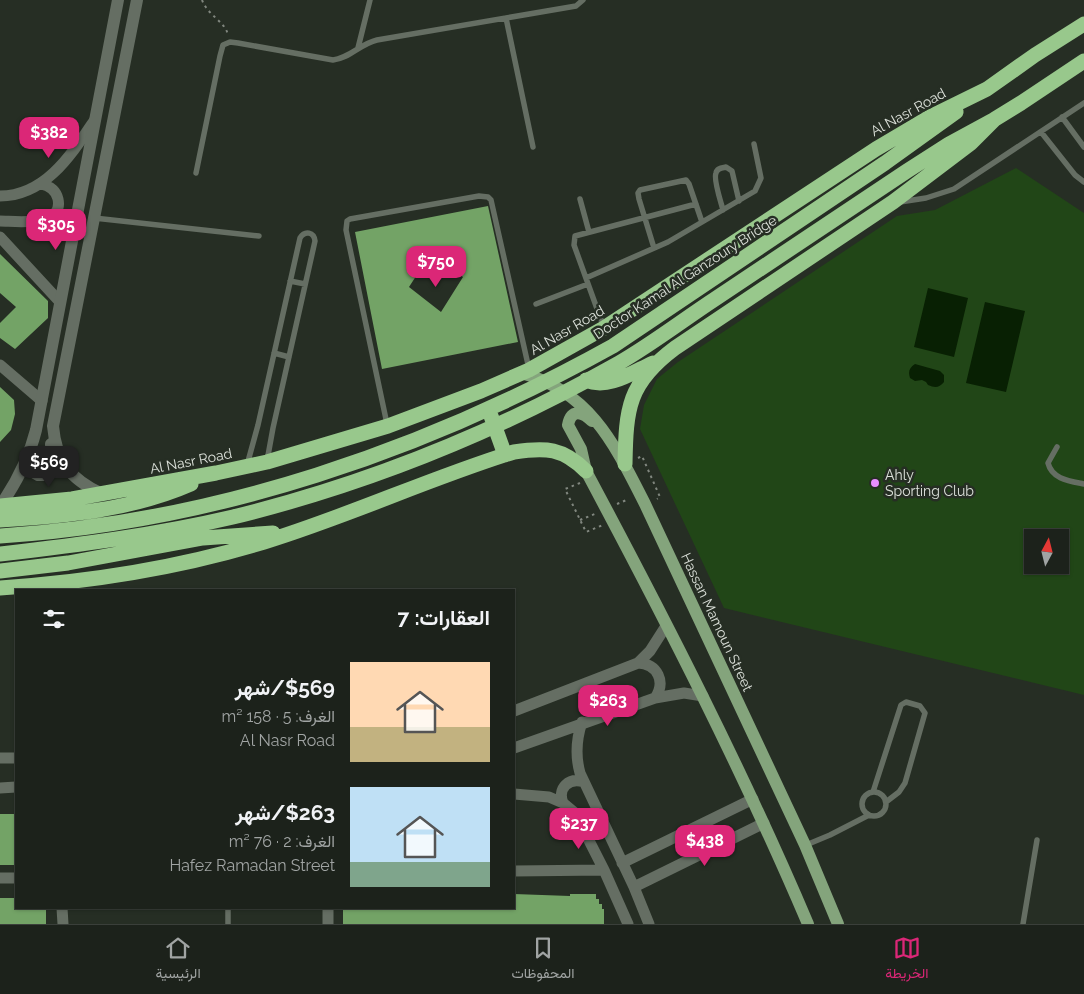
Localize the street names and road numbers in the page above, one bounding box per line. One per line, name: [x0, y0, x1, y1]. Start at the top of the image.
street label: Al Nasr Road: [868, 85, 948, 139]
street label: Doctor Kamal Al Ganzoury Bridge: [591, 212, 779, 342]
street label: Al Nasr Road: [527, 302, 607, 358]
street label: Al Nasr Road: [149, 445, 233, 477]
street label: Hassan Mamoun Street: [678, 550, 756, 694]

